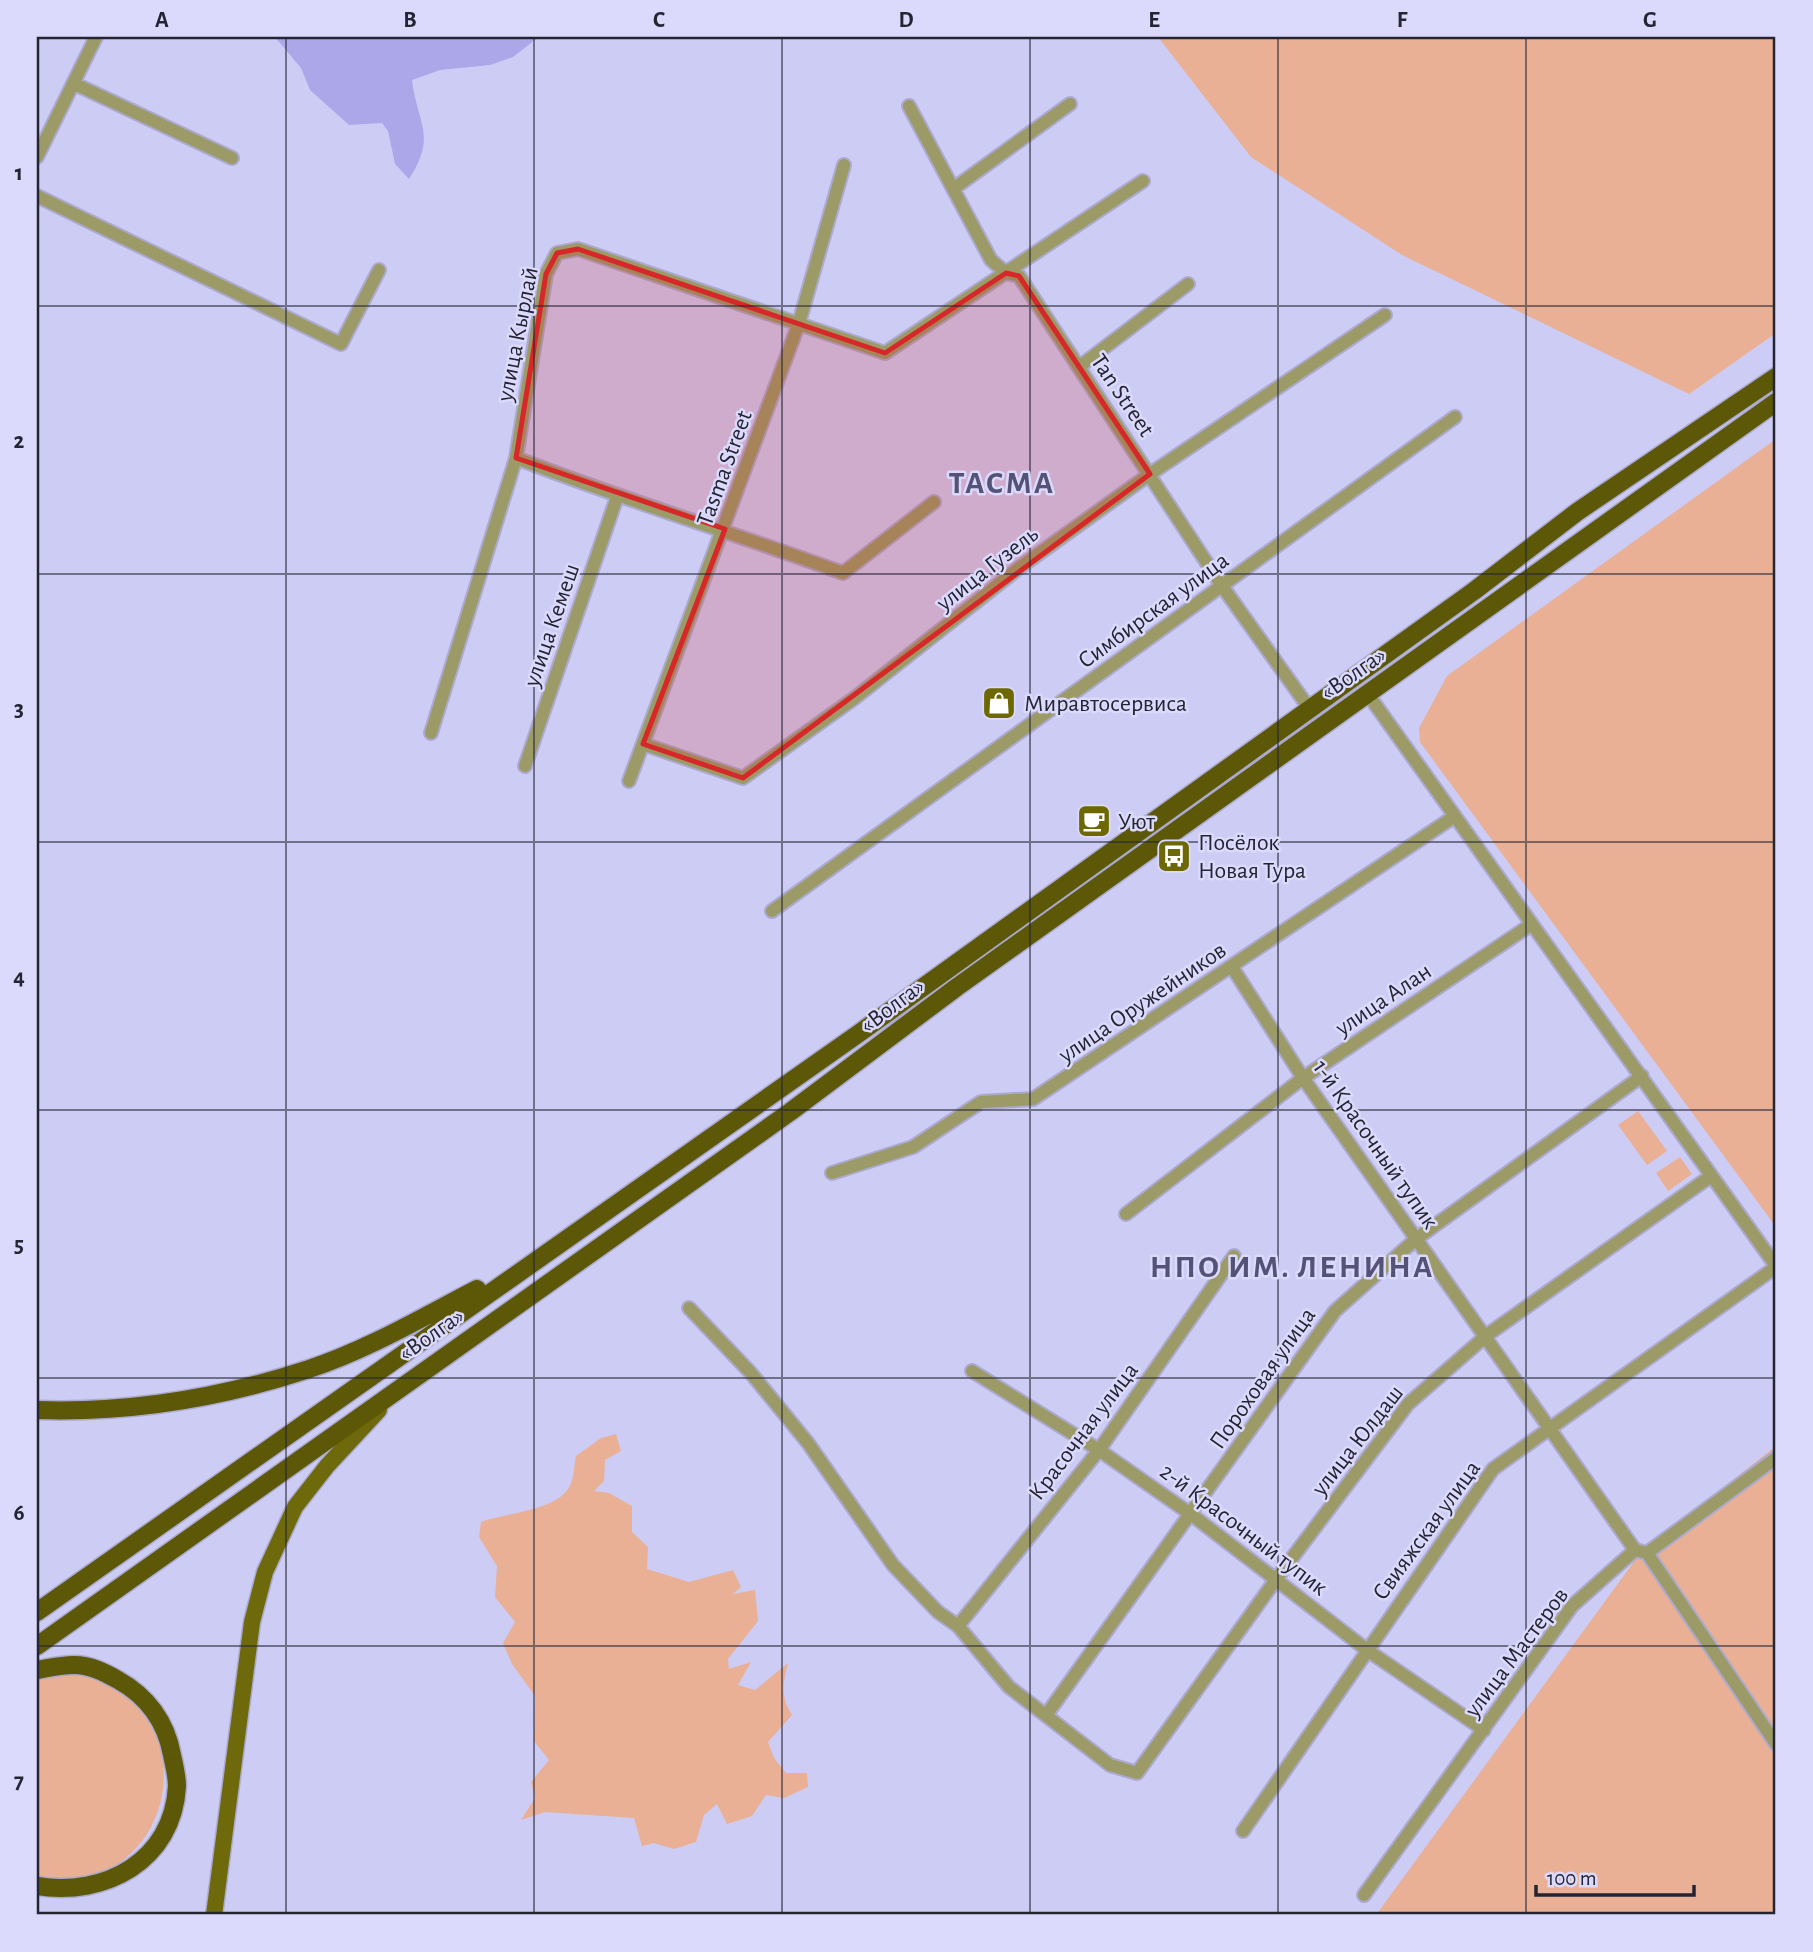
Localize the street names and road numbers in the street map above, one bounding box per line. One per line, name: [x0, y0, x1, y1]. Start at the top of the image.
street label: улица Кырлай: [493, 265, 543, 404]
street label: Tan Street: [1086, 350, 1159, 441]
street label: Tasma Street: [693, 407, 757, 529]
street label: улица Гузель: [932, 522, 1043, 616]
street label: Симбирская улица: [1074, 548, 1233, 673]
street label: улица Кемеш: [519, 561, 584, 691]
street label: «Волга»: [1316, 643, 1391, 705]
street label: улица Оружейников: [1054, 938, 1231, 1068]
street label: улица Алан: [1330, 959, 1436, 1041]
street label: «Волга»: [856, 974, 929, 1038]
street label: 1-й Красочный тупик: [1308, 1056, 1442, 1233]
street label: «Волга»: [394, 1304, 469, 1366]
street label: Пороховая улица: [1205, 1304, 1320, 1454]
street label: Красочная улица: [1025, 1359, 1143, 1505]
street label: улица Юлдаш: [1307, 1381, 1408, 1501]
street label: Свияжская улица: [1368, 1456, 1485, 1605]
street label: 2-й Красочный тупик: [1155, 1459, 1331, 1600]
street label: улица Мастеров: [1460, 1583, 1573, 1723]

